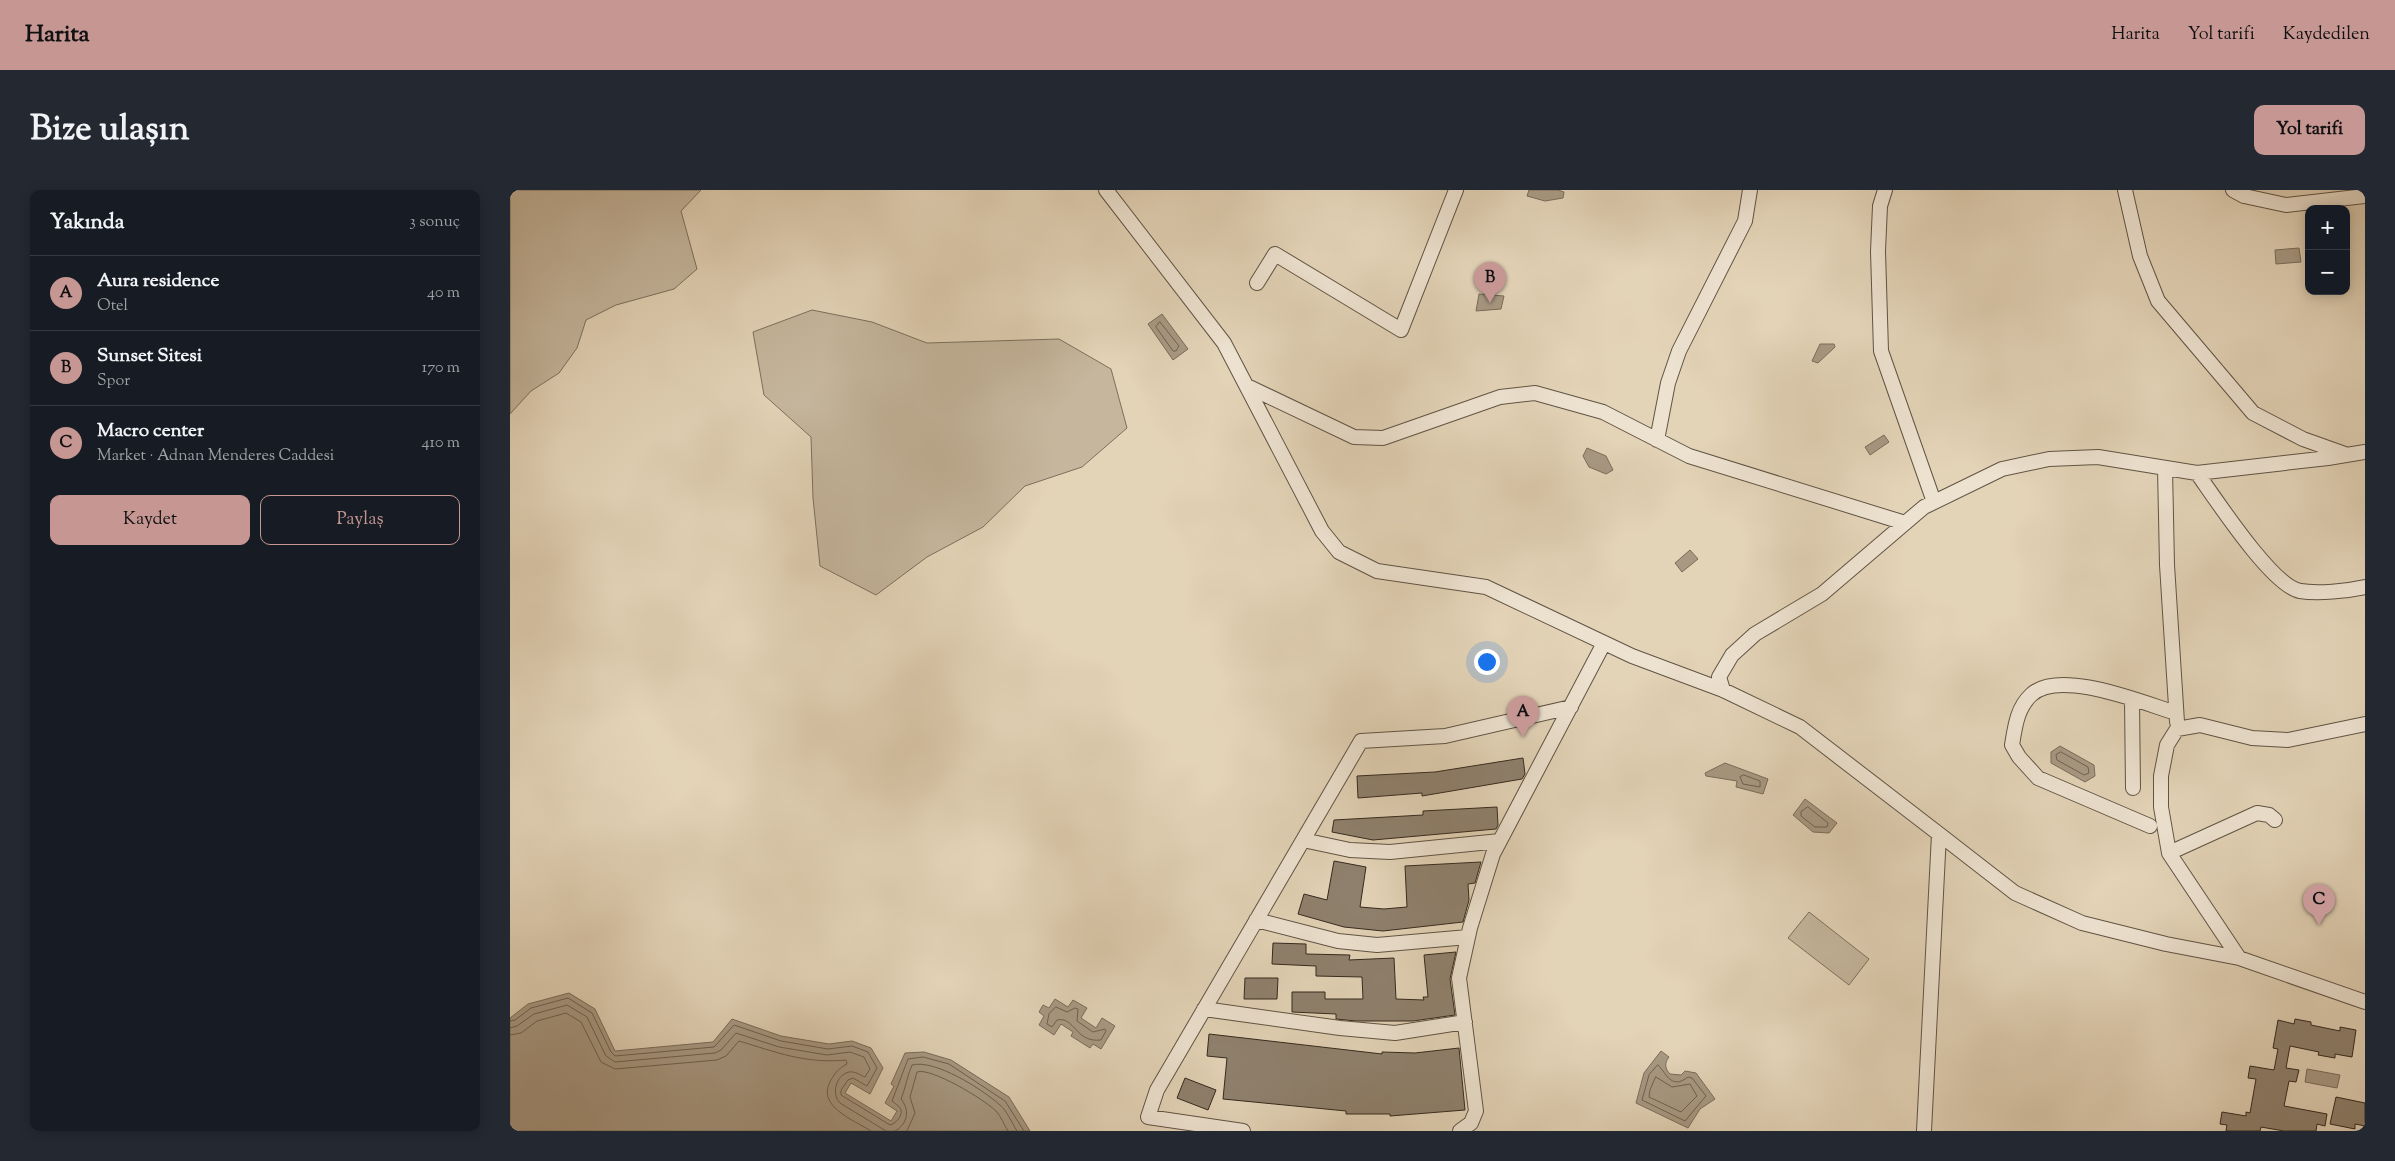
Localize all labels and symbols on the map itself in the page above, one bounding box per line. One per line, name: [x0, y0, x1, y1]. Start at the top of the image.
pin: B: [1474, 262, 1506, 303]
your location: [1474, 649, 1500, 675]
pin: A: [1507, 696, 1539, 737]
pin: C: [2303, 884, 2335, 925]

